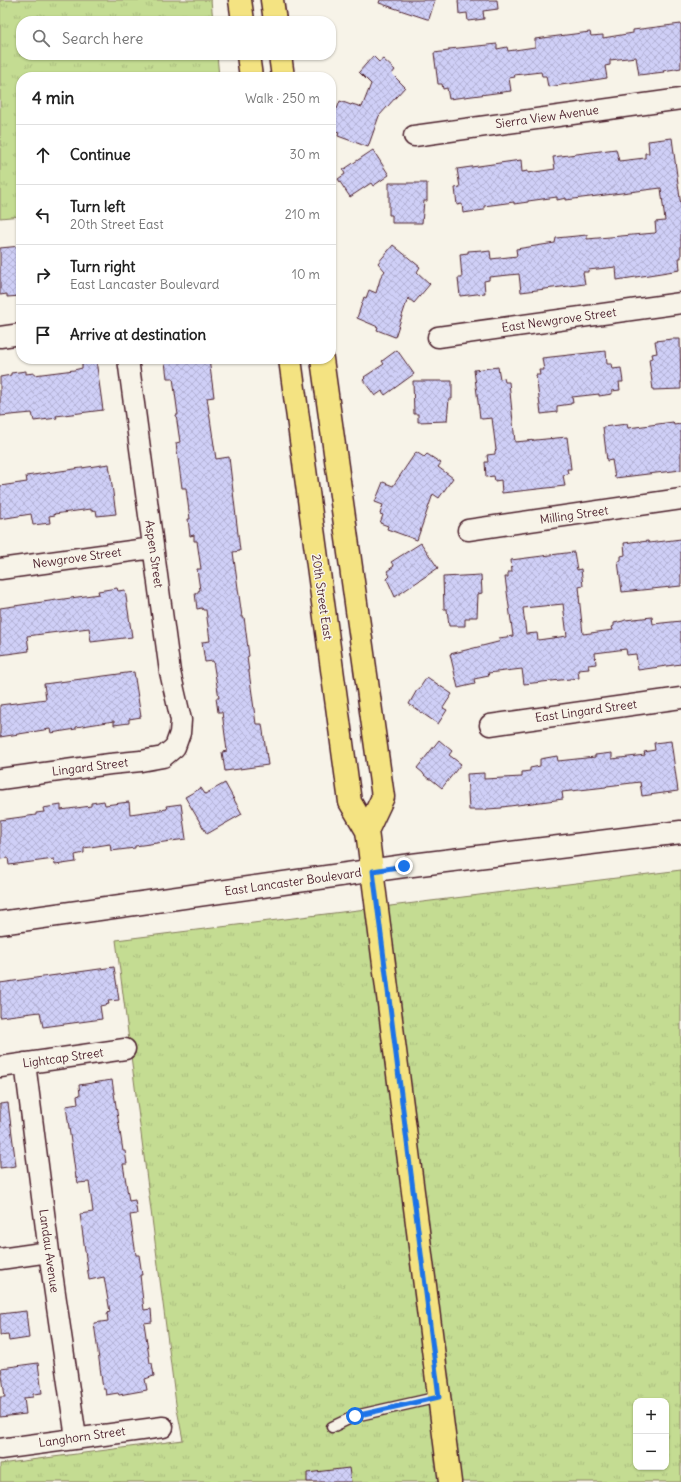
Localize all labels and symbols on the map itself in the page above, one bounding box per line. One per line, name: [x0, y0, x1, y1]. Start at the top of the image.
street label: Sierra View Avenue: [494, 102, 600, 131]
street label: East Newgrove Street: [501, 304, 617, 335]
street label: Milling Street: [539, 502, 609, 527]
street label: Aspen Street: [142, 519, 167, 589]
street label: Newgrove Street: [32, 544, 122, 571]
street label: 20th Street East: [309, 553, 336, 641]
street label: East Lingard Street: [534, 696, 638, 725]
street label: Lingard Street: [51, 754, 129, 779]
route end: [395, 857, 413, 875]
street label: East Lancaster Boulevard: [224, 864, 362, 899]
street label: Lightcap Street: [22, 1044, 104, 1071]
street label: Landau Avenue: [36, 1208, 63, 1294]
route start: [346, 1407, 364, 1425]
street label: Langhorn Street: [38, 1423, 126, 1450]

